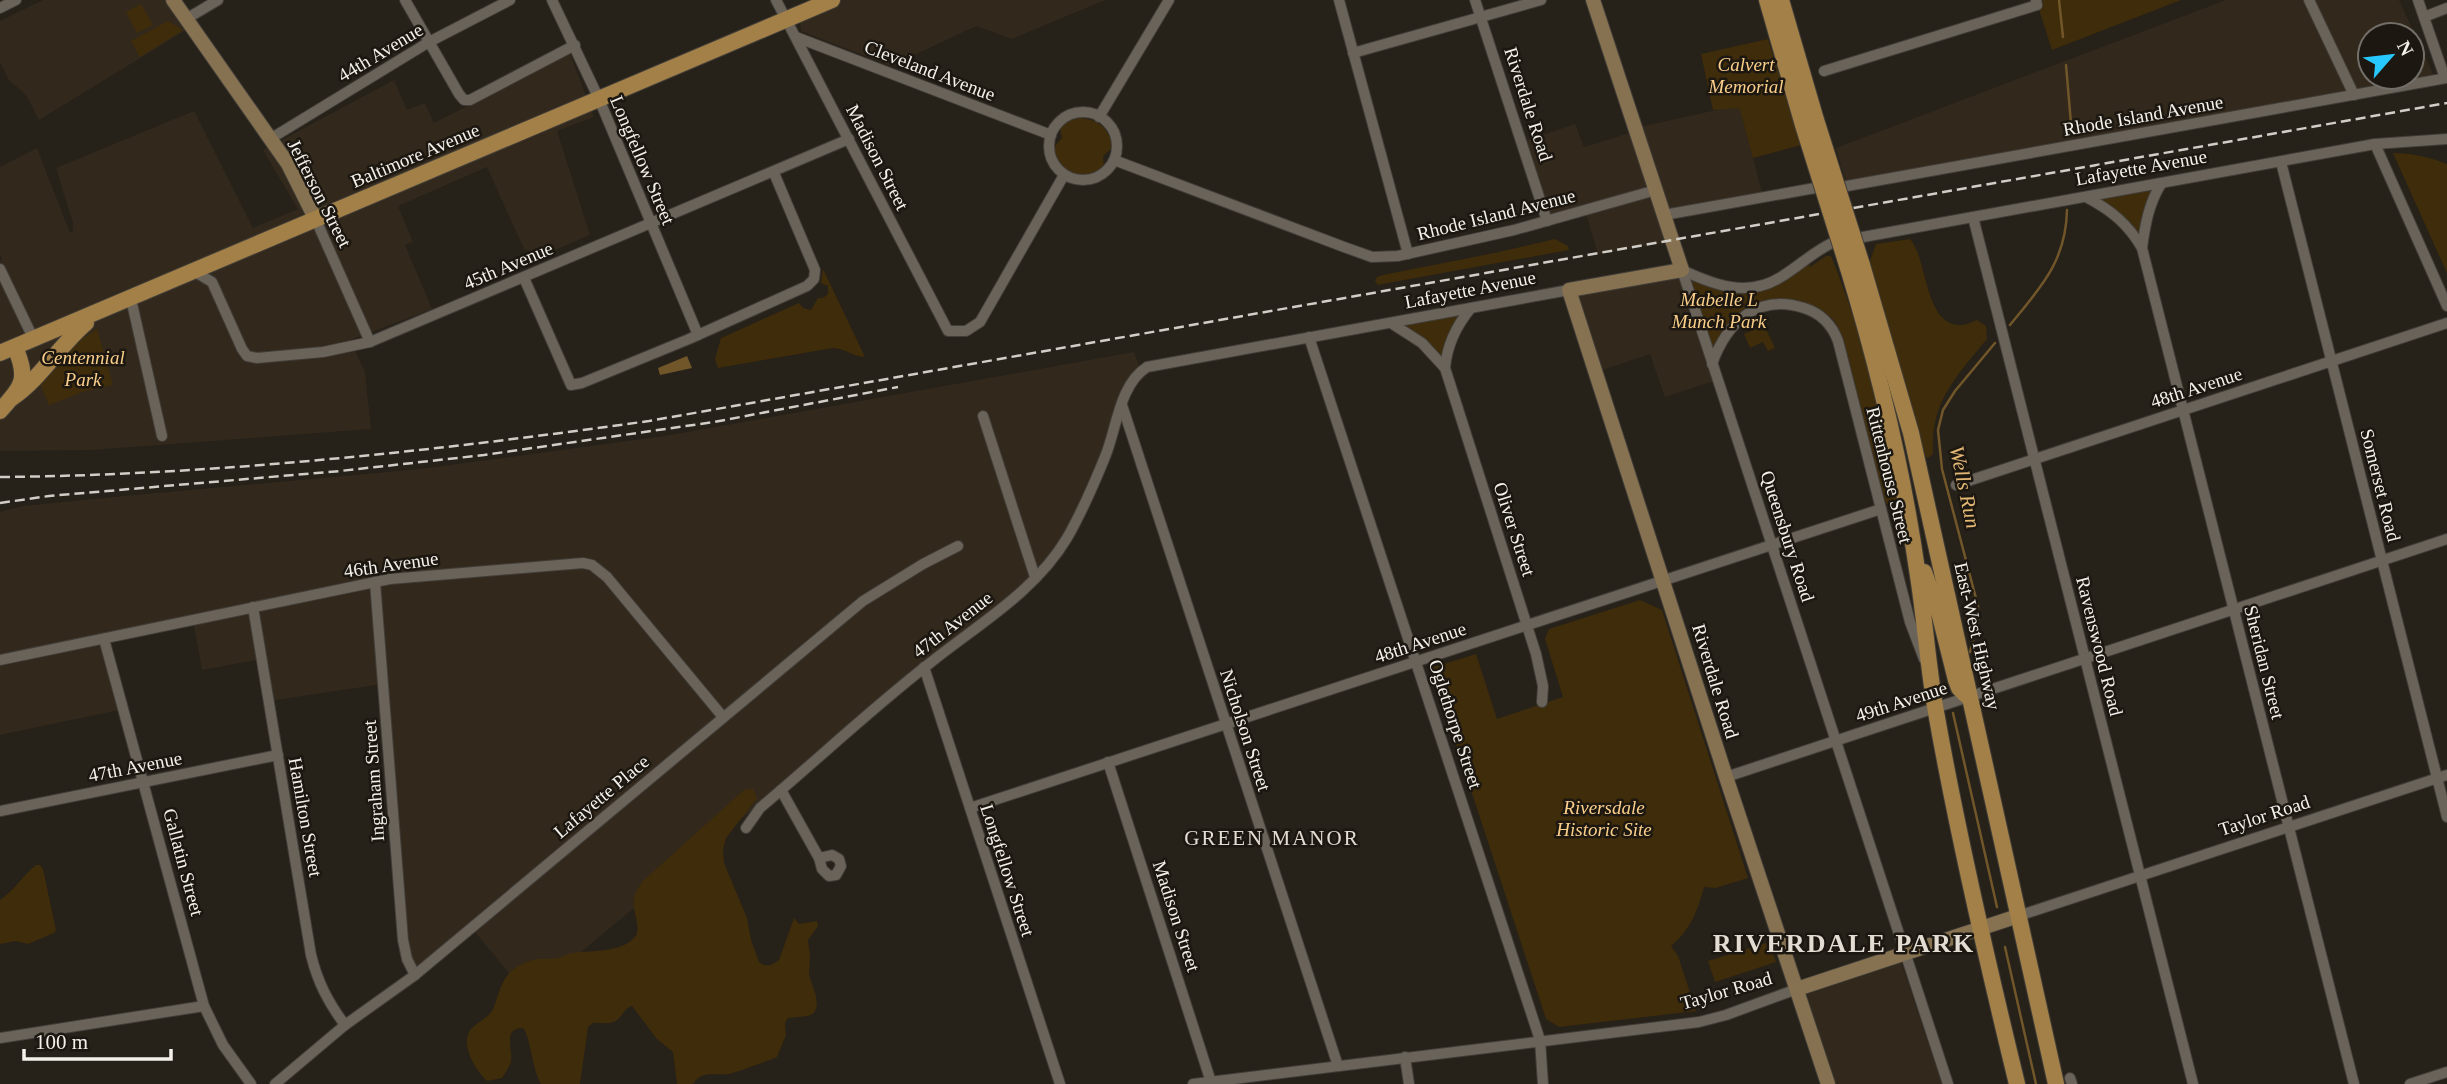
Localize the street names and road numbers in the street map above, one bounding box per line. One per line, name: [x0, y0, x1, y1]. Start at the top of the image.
street label: 44th Avenue: [334, 19, 426, 86]
street label: Cleveland Avenue: [861, 36, 998, 105]
street label: Riverdale Road: [1500, 44, 1557, 164]
street label: Rhode Island Avenue: [2061, 91, 2225, 140]
street label: Longfellow Street: [606, 93, 679, 228]
street label: Madison Street: [842, 101, 913, 214]
street label: Baltimore Avenue: [348, 119, 483, 192]
street label: Jefferson Street: [283, 136, 356, 251]
street label: Lafayette Avenue: [2074, 146, 2208, 189]
street label: Rhode Island Avenue: [1415, 185, 1577, 244]
street label: 45th Avenue: [460, 237, 556, 294]
street label: Lafayette Avenue: [1403, 266, 1537, 312]
street label: 48th Avenue: [2148, 363, 2245, 412]
street label: Rittenhouse Street: [1862, 405, 1917, 546]
street label: Somerset Road: [2356, 427, 2405, 544]
street label: Queensbury Road: [1756, 468, 1819, 605]
street label: Oliver Street: [1489, 479, 1540, 579]
street label: 46th Avenue: [342, 547, 440, 582]
street label: East-West Highway: [1950, 560, 2005, 713]
street label: Ravenswood Road: [2072, 574, 2127, 719]
street label: 47th Avenue: [908, 587, 996, 662]
street label: Sheridan Street: [2240, 603, 2289, 722]
street label: 48th Avenue: [1372, 618, 1469, 667]
street label: Riverdale Road: [1688, 621, 1743, 741]
street label: Oglethorpe Street: [1425, 657, 1487, 792]
street label: Nicholson Street: [1216, 666, 1275, 795]
street label: 49th Avenue: [1853, 677, 1950, 726]
street label: Ingraham Street: [359, 719, 388, 842]
street label: 47th Avenue: [86, 747, 184, 786]
street label: Lafayette Place: [550, 751, 653, 842]
street label: Hamilton Street: [285, 756, 326, 879]
street label: Taylor Road: [2216, 791, 2313, 840]
street label: Longfellow Street: [976, 801, 1039, 940]
street label: Gallatin Street: [159, 806, 208, 919]
street label: Madison Street: [1149, 858, 1205, 975]
street label: Taylor Road: [1678, 967, 1775, 1014]

